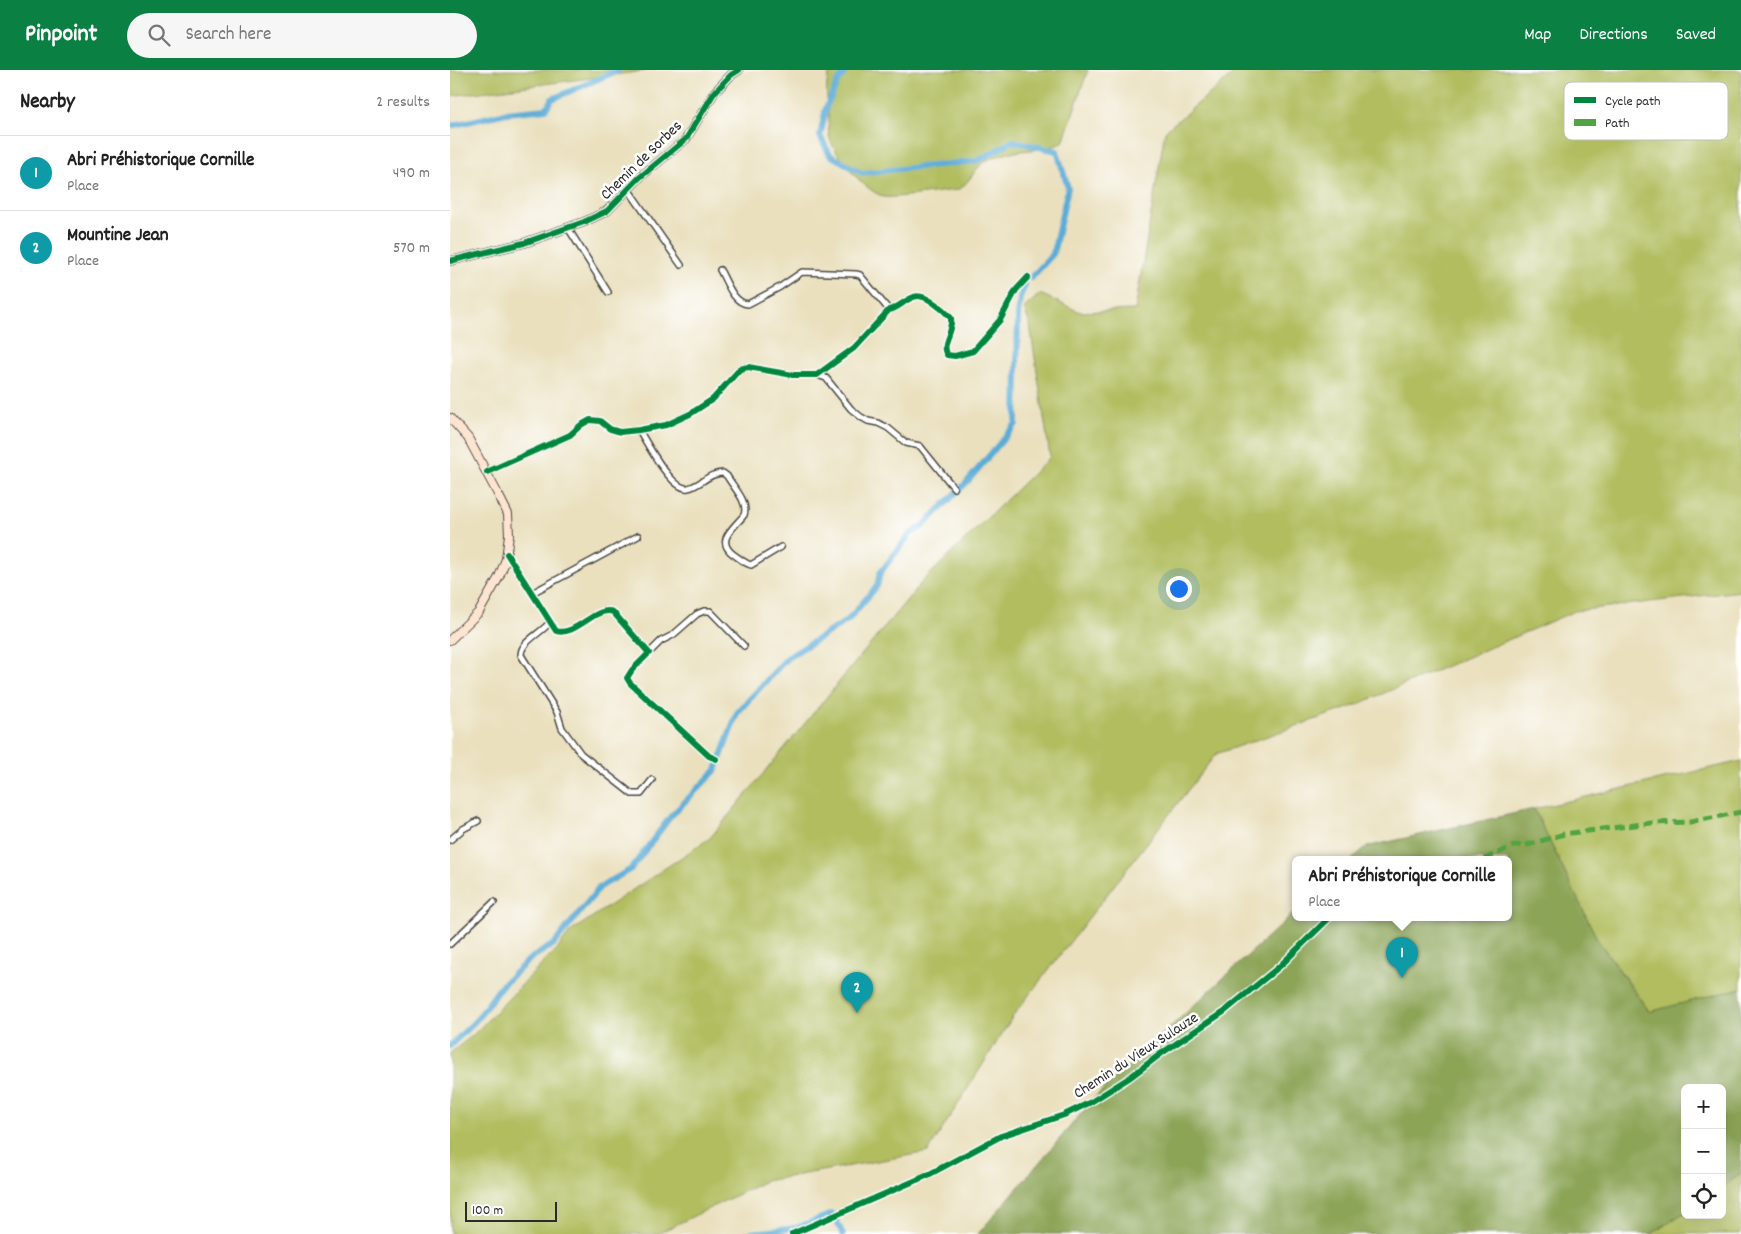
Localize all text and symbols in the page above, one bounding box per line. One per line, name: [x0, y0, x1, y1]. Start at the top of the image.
search box: [127, 13, 477, 58]
text: Pinpoint: [25, 18, 97, 52]
icon: search: [145, 21, 173, 49]
text: Search here: [185, 22, 271, 49]
text: Map: [1524, 23, 1551, 48]
text: Directions: [1579, 23, 1648, 48]
text: Saved: [1676, 23, 1716, 48]
legend: [1564, 82, 1728, 140]
text: Nearby: [20, 88, 75, 118]
text: 2 results: [376, 91, 430, 114]
text: Cycle path: [1605, 92, 1661, 112]
text: Path: [1605, 114, 1630, 134]
street label: Chemin de Sorbes: [596, 115, 688, 206]
text: Abri Préhistorique Cornille: [67, 148, 254, 175]
text: 1: [34, 162, 38, 185]
text: 490 m: [393, 162, 430, 185]
text: Place: [67, 175, 99, 198]
text: Mountine Jean: [67, 223, 169, 250]
text: 2: [33, 237, 40, 260]
text: 570 m: [393, 237, 430, 260]
text: Place: [67, 250, 99, 273]
your location: [1166, 576, 1192, 602]
popup: [1292, 856, 1512, 921]
text: Abri Préhistorique Cornille: [1308, 864, 1496, 891]
text: Place: [1308, 891, 1340, 914]
pin: 1: [1386, 937, 1418, 978]
pin: 2: [841, 972, 873, 1013]
street label: Chemin du Vieux Sulauze: [1069, 1007, 1203, 1105]
map controls: [1681, 1084, 1726, 1219]
button: +: [1681, 1084, 1726, 1129]
button: −: [1681, 1129, 1726, 1174]
button: locate: [1681, 1174, 1726, 1219]
scale bar: [465, 1199, 558, 1222]
text: 100 m: [472, 1201, 503, 1221]

